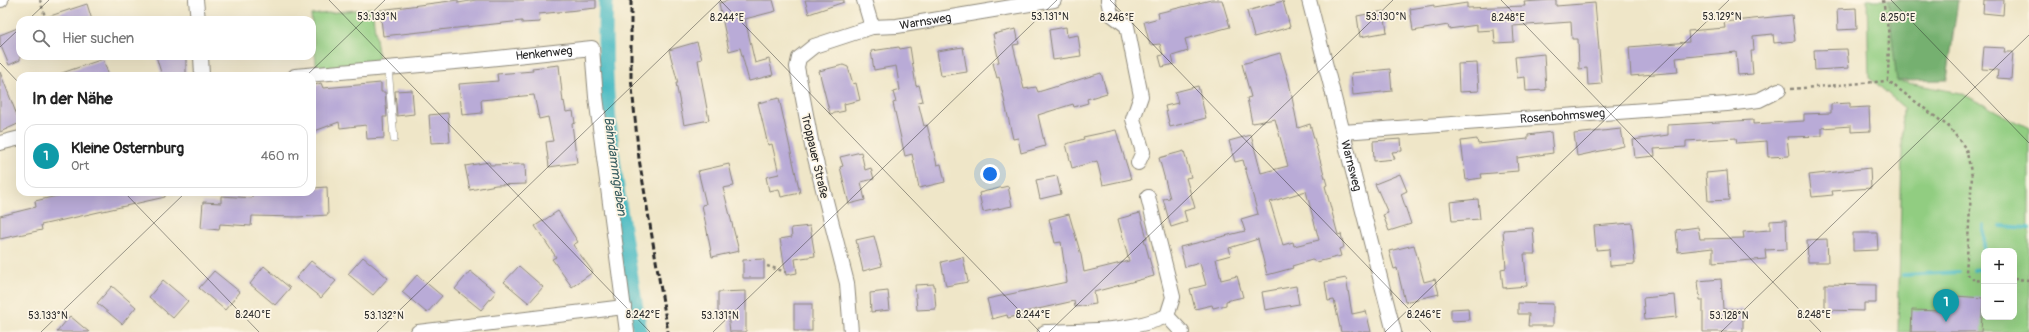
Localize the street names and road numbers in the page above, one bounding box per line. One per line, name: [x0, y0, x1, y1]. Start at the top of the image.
street label: Warnsweg: [899, 10, 952, 33]
street label: Henkenweg: [515, 43, 573, 64]
street label: Rosenbohmsweg: [1519, 106, 1605, 127]
street label: Troppauer Straße: [797, 112, 832, 200]
street label: Warnsweg: [1337, 139, 1365, 193]

